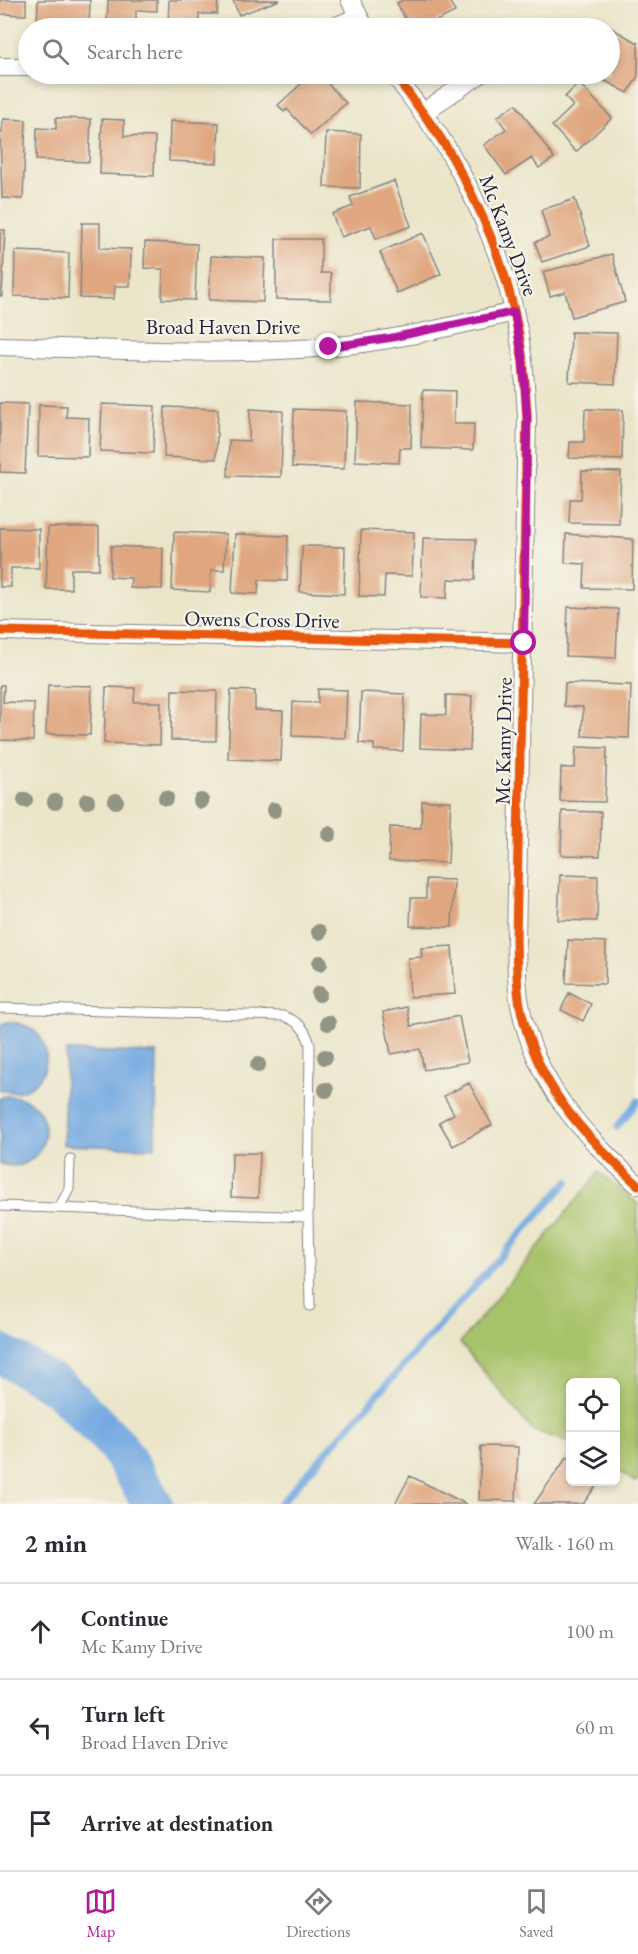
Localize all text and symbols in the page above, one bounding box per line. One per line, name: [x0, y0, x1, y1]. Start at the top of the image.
search box: [18, 18, 620, 84]
icon: search: [39, 35, 72, 68]
text: Search here: [87, 37, 182, 66]
street label: Mc Kamy Drive: [474, 171, 544, 299]
street label: Broad Haven Drive: [146, 313, 300, 340]
route end: [315, 333, 341, 359]
street label: Owens Cross Drive: [184, 604, 340, 634]
route start: [510, 629, 536, 655]
street label: Mc Kamy Drive: [488, 677, 518, 805]
map controls: [566, 1378, 620, 1486]
button: locate: [566, 1378, 620, 1432]
button: layers: [566, 1432, 620, 1486]
text: 2 min: [24, 1526, 87, 1560]
text: Walk · 160 m: [515, 1530, 614, 1556]
text: Continue: [81, 1604, 168, 1633]
icon: ahead: [24, 1615, 57, 1648]
text: 100 m: [566, 1618, 614, 1644]
text: Mc Kamy Drive: [81, 1633, 203, 1659]
text: Turn left: [81, 1700, 165, 1729]
icon: left: [24, 1711, 57, 1744]
text: 60 m: [575, 1714, 614, 1740]
text: Broad Haven Drive: [81, 1729, 228, 1755]
icon: arrive: [24, 1807, 57, 1840]
text: Arrive at destination: [81, 1809, 273, 1838]
tab: Map: [84, 1885, 117, 1942]
tab: Directions: [286, 1885, 351, 1942]
tab: Saved: [519, 1885, 554, 1942]

